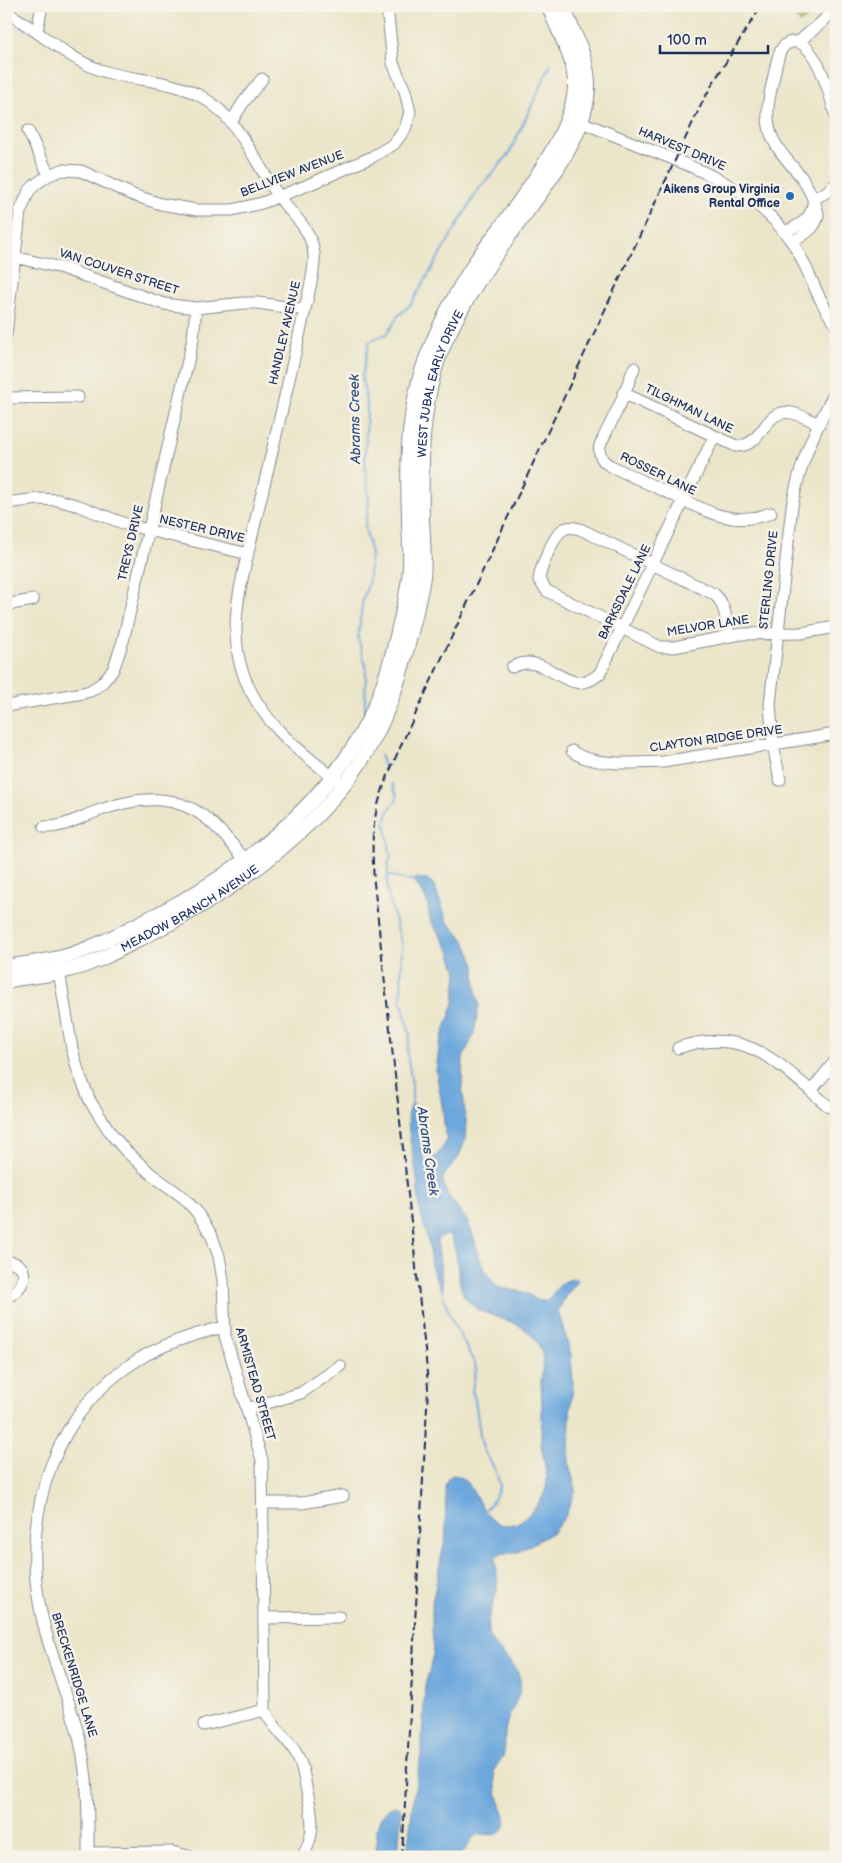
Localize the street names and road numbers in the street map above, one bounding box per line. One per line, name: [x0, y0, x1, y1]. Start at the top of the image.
street label: HARVEST DRIVE: [636, 124, 728, 174]
street label: BELLVIEW AVENUE: [238, 147, 346, 201]
street label: VAN COUVER STREET: [57, 246, 182, 299]
street label: HANDLEY AVENUE: [266, 279, 304, 386]
street label: WEST JUBAL EARLY DRIVE: [414, 307, 467, 458]
street label: TILGHMAN LANE: [642, 381, 736, 437]
street label: ROSSER LANE: [617, 449, 699, 499]
street label: TREYS DRIVE: [115, 503, 147, 582]
street label: NESTER DRIVE: [158, 512, 246, 546]
street label: STERLING DRIVE: [756, 530, 782, 630]
street label: BARKSDALE LANE: [595, 542, 655, 642]
street label: MELVOR LANE: [666, 612, 750, 640]
street label: CLAYTON RIDGE DRIVE: [649, 722, 783, 756]
street label: MEADOW BRANCH AVENUE: [118, 861, 262, 955]
street label: ARMISTEAD STREET: [232, 1326, 279, 1443]
street label: BRECKENRIDGE LANE: [48, 1611, 100, 1739]

